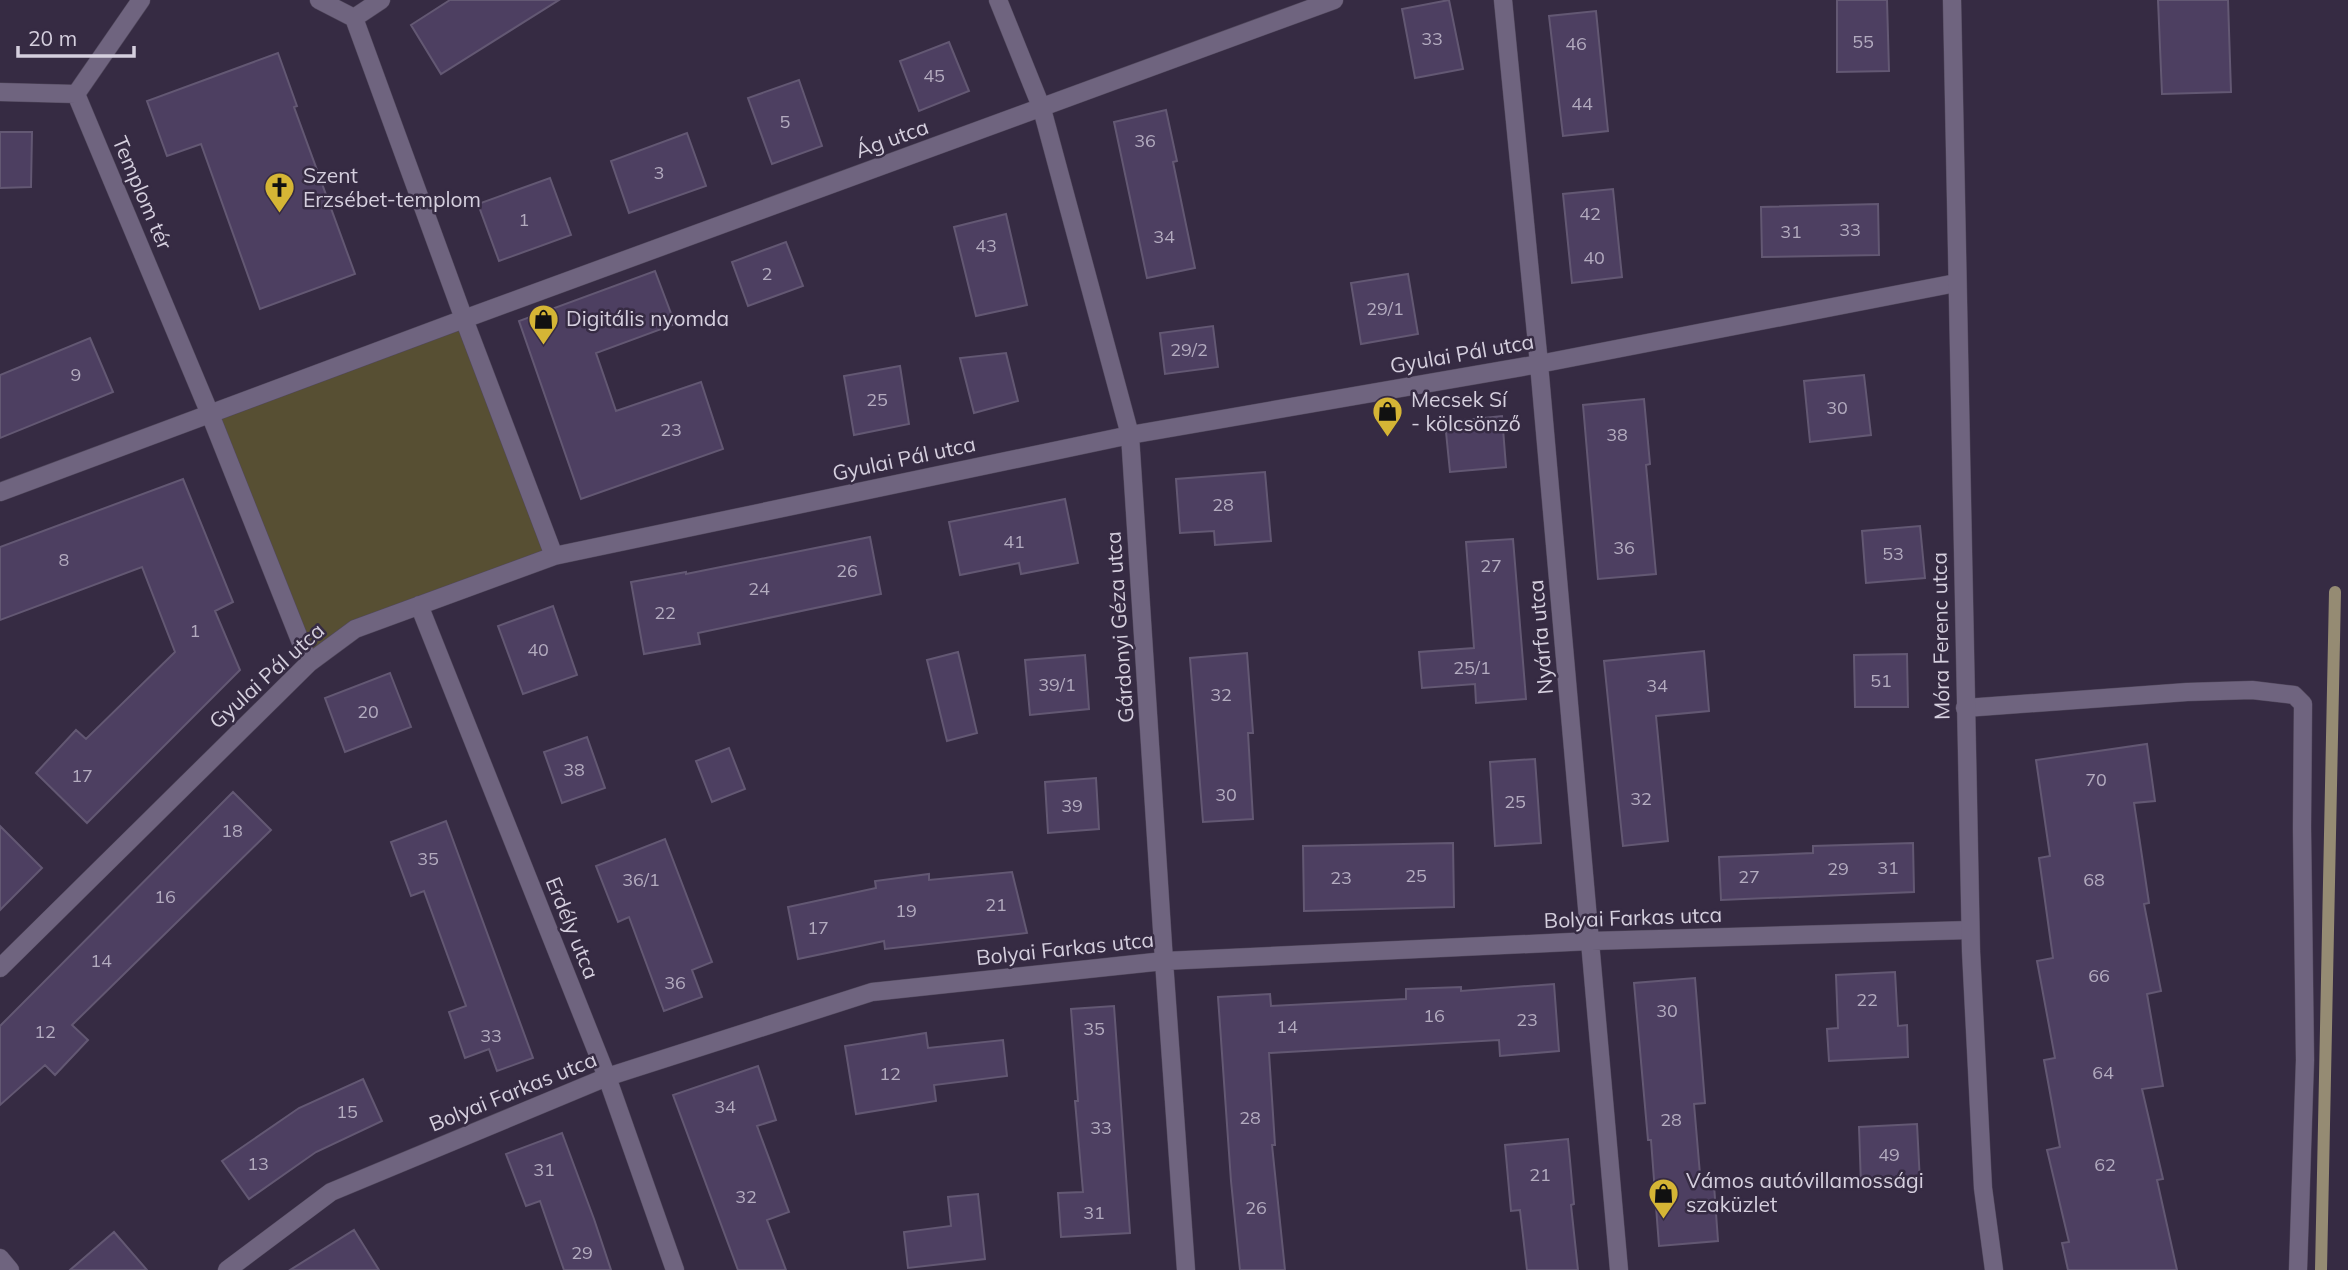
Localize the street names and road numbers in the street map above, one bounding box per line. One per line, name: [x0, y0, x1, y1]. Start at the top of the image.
street label: Ág utca: [852, 113, 932, 163]
street label: Templom tér: [107, 132, 179, 254]
street label: Gyulai Pál utca: [1388, 328, 1536, 378]
street label: Gyulai Pál utca: [830, 430, 978, 486]
street label: Gárdonyi Géza utca: [1099, 531, 1139, 724]
street label: Móra Ferenc utca: [1926, 552, 1954, 720]
street label: Nyárfa utca: [1522, 579, 1558, 695]
street label: Gyulai Pál utca: [203, 617, 329, 734]
street label: Erdély utca: [541, 873, 605, 982]
street label: Bolyai Farkas utca: [1543, 901, 1723, 933]
street label: Bolyai Farkas utca: [975, 926, 1155, 970]
street label: Bolyai Farkas utca: [425, 1046, 600, 1137]

